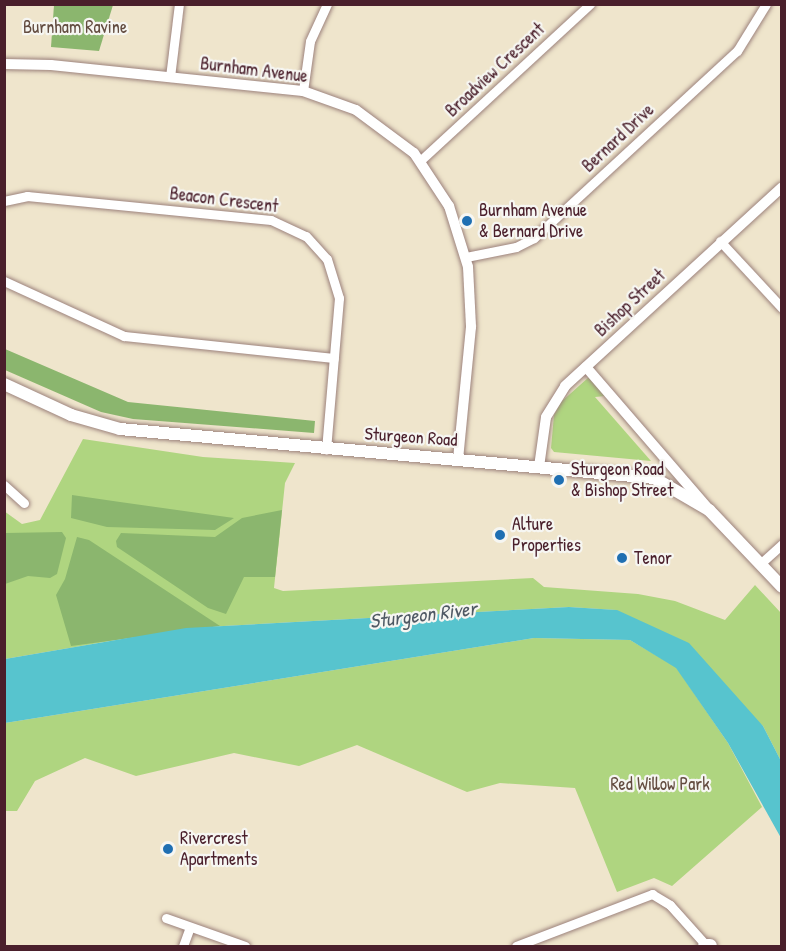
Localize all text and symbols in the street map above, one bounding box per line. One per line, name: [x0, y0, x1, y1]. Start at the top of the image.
park label: Burnham Ravine: [23, 16, 127, 38]
street label: Broadview Crescent: [441, 19, 549, 121]
street label: Burnham Avenue: [199, 53, 309, 87]
street label: Bernard Drive: [578, 99, 658, 177]
street label: Beacon Crescent: [168, 183, 280, 217]
place label: Burnham Avenue & Bernard Drive: [479, 200, 587, 242]
marker: Burnham Avenue & Bernard Drive: [460, 214, 474, 228]
street label: Bishop Street: [590, 265, 670, 341]
street label: Sturgeon Road: [364, 423, 458, 451]
place label: Sturgeon Road & Bishop Street: [571, 459, 673, 502]
marker: Sturgeon Road & Bishop Street: [552, 473, 566, 487]
place label: Alture Properties: [512, 514, 581, 556]
marker: Alture Properties: [493, 528, 507, 542]
place label: Tenor: [634, 547, 672, 569]
marker: Tenor: [615, 551, 629, 565]
water label: Sturgeon River: [368, 596, 478, 632]
park label: Red Willow Park: [610, 773, 710, 795]
place label: Rivercrest Apartments: [180, 828, 257, 870]
marker: Rivercrest Apartments: [161, 842, 175, 856]

